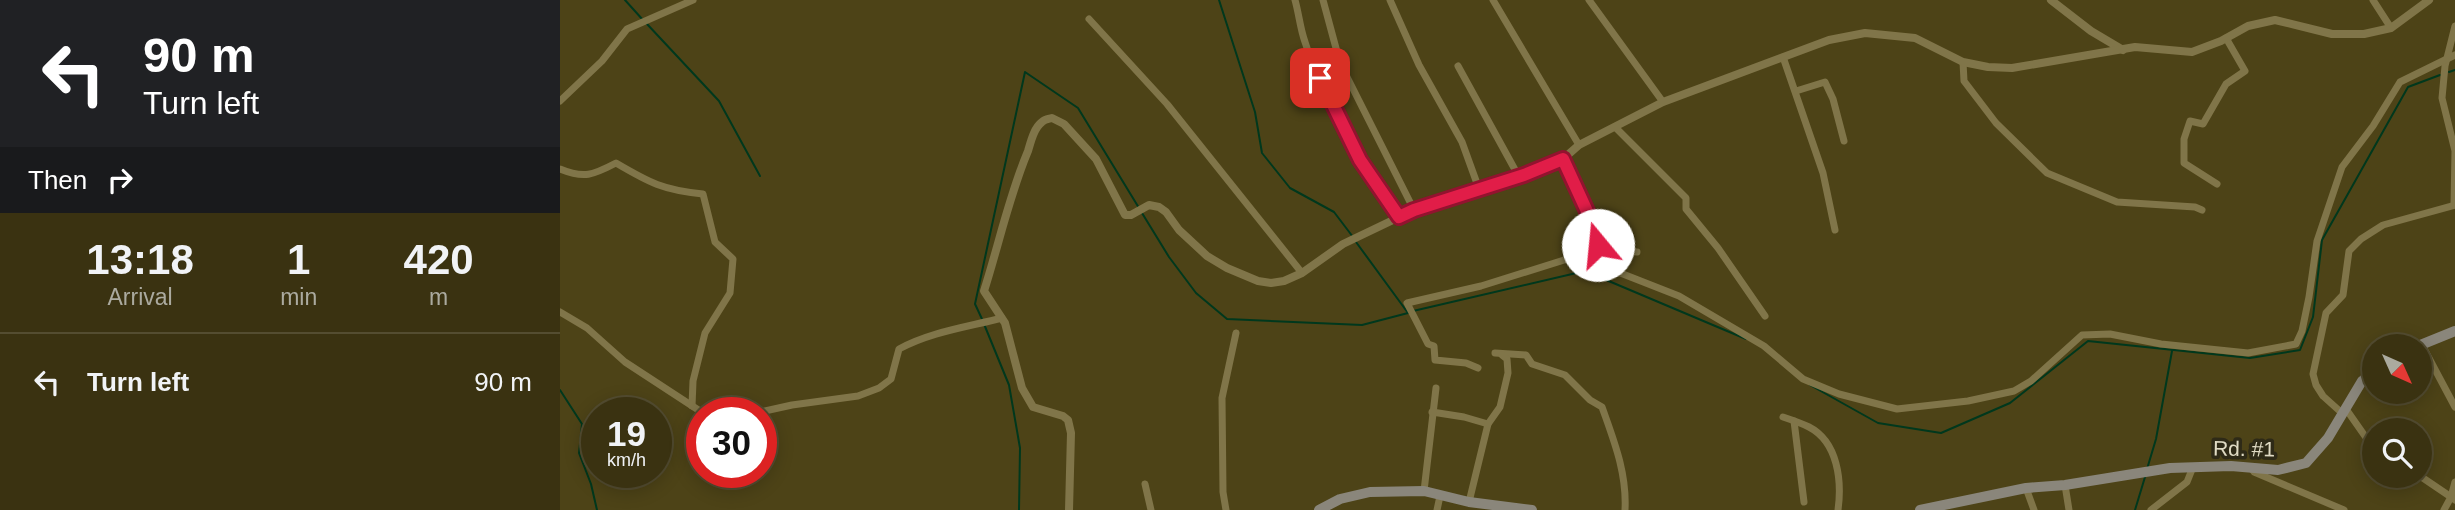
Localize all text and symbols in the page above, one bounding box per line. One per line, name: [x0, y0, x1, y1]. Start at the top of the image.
icon: left: [28, 28, 119, 119]
text: 90 m: [143, 28, 255, 82]
pin: [1290, 48, 1350, 108]
icon: arrive: [1301, 59, 1339, 97]
text: Turn left: [143, 85, 259, 121]
icon: right: [101, 161, 139, 199]
text: Then: [28, 165, 87, 195]
position arrow: [1561, 208, 1635, 282]
text: 13:18: [86, 236, 194, 283]
text: 1: [287, 236, 310, 283]
text: 420: [404, 236, 474, 283]
text: Arrival: [107, 284, 173, 310]
text: min: [280, 284, 317, 310]
text: m: [429, 284, 448, 310]
north arrow: [2362, 334, 2432, 404]
map controls: [2362, 334, 2432, 488]
icon: left: [28, 363, 66, 401]
text: Turn left: [87, 367, 189, 397]
text: 90 m: [474, 367, 532, 397]
speed limit sign: 30: [686, 397, 777, 488]
text: 19: [607, 414, 646, 453]
button: search: [2362, 418, 2432, 488]
street label: Rd. #1: [2213, 436, 2275, 461]
text: km/h: [607, 450, 646, 470]

